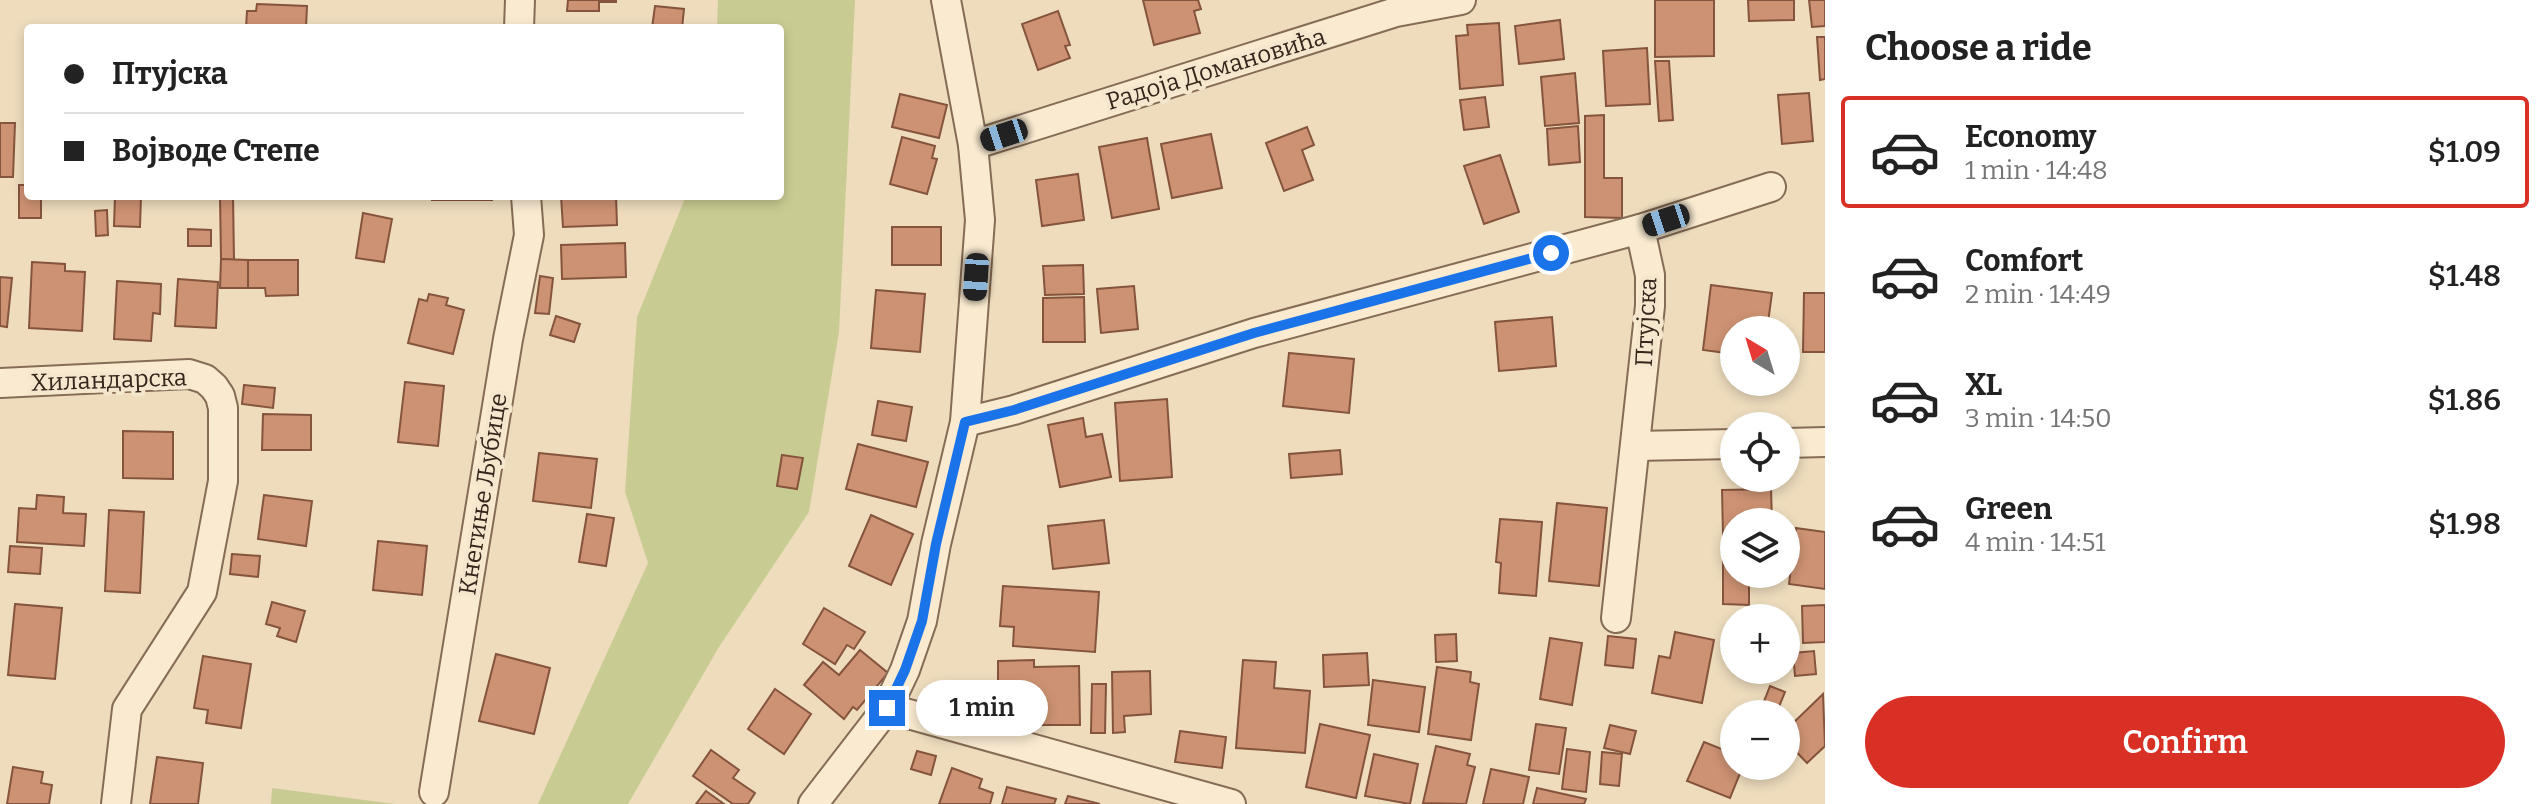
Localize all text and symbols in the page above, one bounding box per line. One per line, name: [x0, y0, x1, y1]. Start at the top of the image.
street label: Радоја Домановића: [1103, 22, 1329, 116]
text: Choose a ride: [1865, 26, 2092, 70]
text: Птујска: [112, 56, 228, 92]
car: [977, 116, 1031, 154]
icon: car: [1869, 116, 1941, 188]
text: Economy: [1965, 119, 2096, 155]
text: Војводе Степе: [112, 133, 320, 169]
text: $1.09: [2428, 134, 2501, 170]
text: 1 min · 14:48: [1965, 155, 2108, 186]
car: [1639, 201, 1693, 239]
route start: [1533, 235, 1569, 271]
icon: car: [1869, 240, 1941, 312]
text: Comfort: [1965, 243, 2083, 279]
car: [962, 252, 990, 302]
text: $1.48: [2428, 258, 2501, 294]
street label: Птујска: [1630, 277, 1662, 367]
text: 2 min · 14:49: [1965, 279, 2111, 310]
north arrow: [1720, 316, 1800, 396]
map controls: [1720, 316, 1800, 780]
street label: Хиландарска: [31, 363, 187, 397]
icon: car: [1869, 364, 1941, 436]
text: XL: [1965, 367, 2002, 403]
text: $1.86: [2427, 382, 2501, 418]
street label: Кнегиње Љубице: [453, 391, 513, 597]
text: 3 min · 14:50: [1965, 403, 2112, 434]
button: locate: [1720, 412, 1800, 492]
icon: car: [1869, 488, 1941, 560]
text: Green: [1965, 491, 2052, 527]
text: $1.98: [2428, 506, 2501, 542]
button: layers: [1720, 508, 1800, 588]
text: 4 min · 14:51: [1965, 527, 2106, 558]
button: +: [1720, 604, 1800, 684]
callout: 1 min: [915, 680, 1047, 736]
route end: [869, 690, 905, 726]
text: 1 min: [949, 692, 1015, 723]
button: Confirm: [1865, 696, 2505, 788]
button: −: [1720, 700, 1800, 780]

